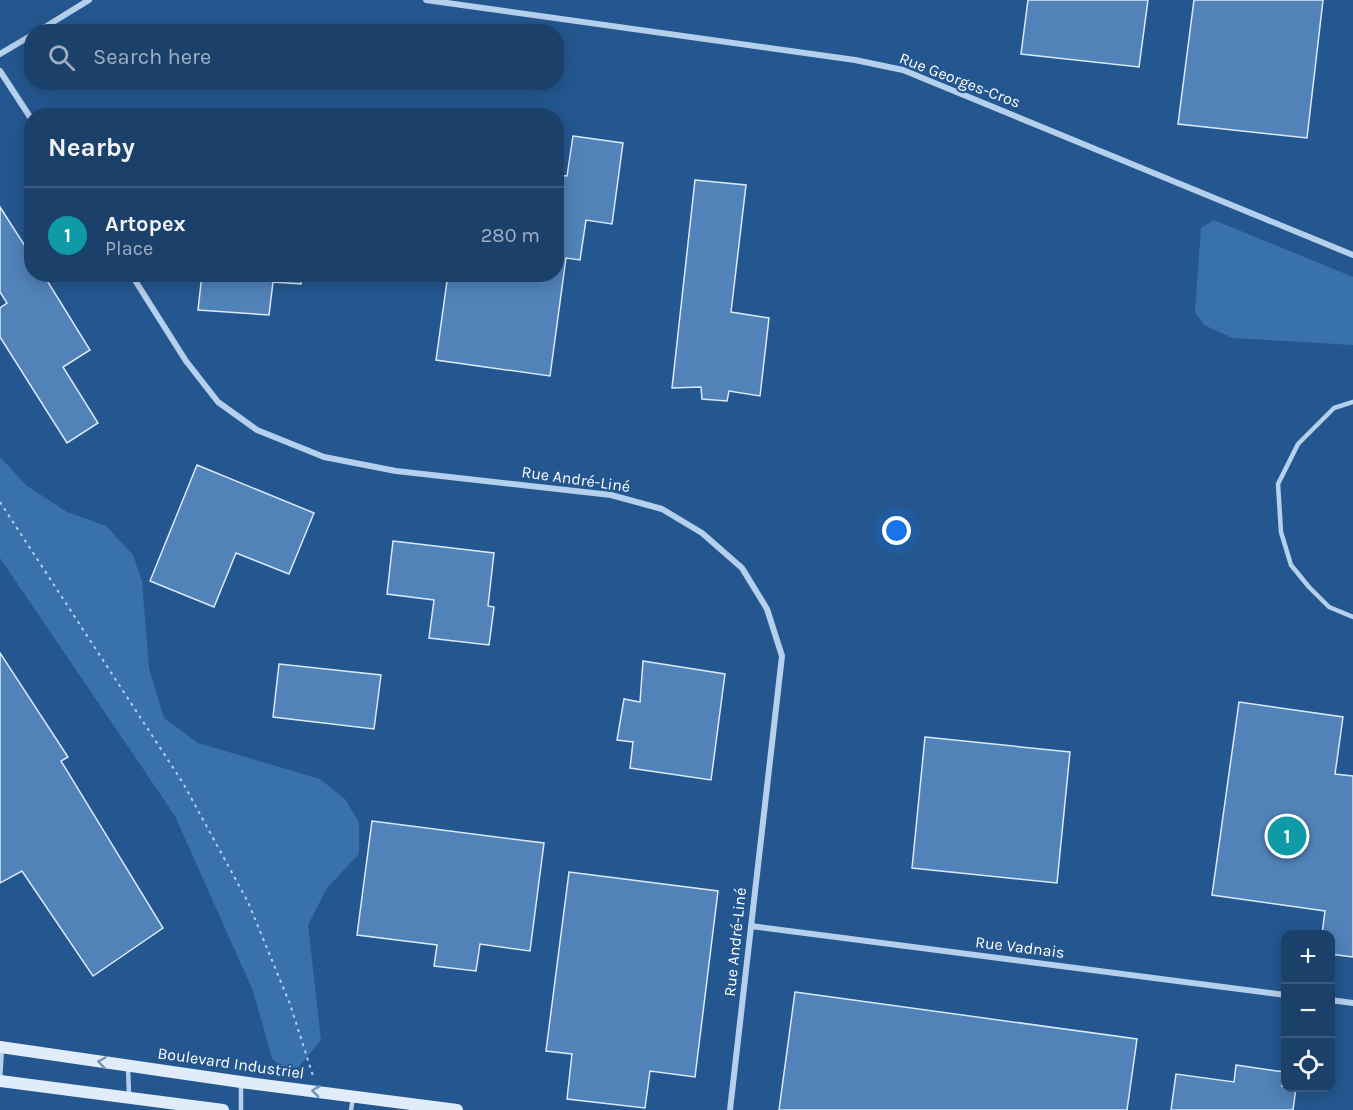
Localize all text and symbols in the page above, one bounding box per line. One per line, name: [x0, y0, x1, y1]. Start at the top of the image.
search box: [24, 24, 564, 90]
icon: search: [45, 41, 78, 74]
text: Search here: [93, 44, 211, 70]
street label: Rue Georges-Cros: [897, 48, 1023, 112]
text: Nearby: [48, 132, 135, 163]
text: Artopex: [105, 211, 186, 237]
text: 1: [64, 224, 71, 247]
text: 280 m: [481, 224, 540, 247]
text: Place: [105, 237, 153, 260]
street label: Rue André-Liné: [520, 462, 632, 496]
your location: [882, 516, 911, 545]
pin: 1: [1268, 814, 1306, 858]
street label: Rue André-Liné: [720, 887, 750, 997]
map controls: [1281, 930, 1335, 1092]
button: +: [1281, 930, 1335, 984]
street label: Rue Vadnais: [974, 932, 1066, 962]
button: −: [1281, 984, 1335, 1038]
button: locate: [1281, 1038, 1335, 1092]
street label: Boulevard Industriel: [156, 1043, 306, 1083]
one-way arrow: [97, 1056, 107, 1069]
one-way arrow: [311, 1086, 320, 1098]

